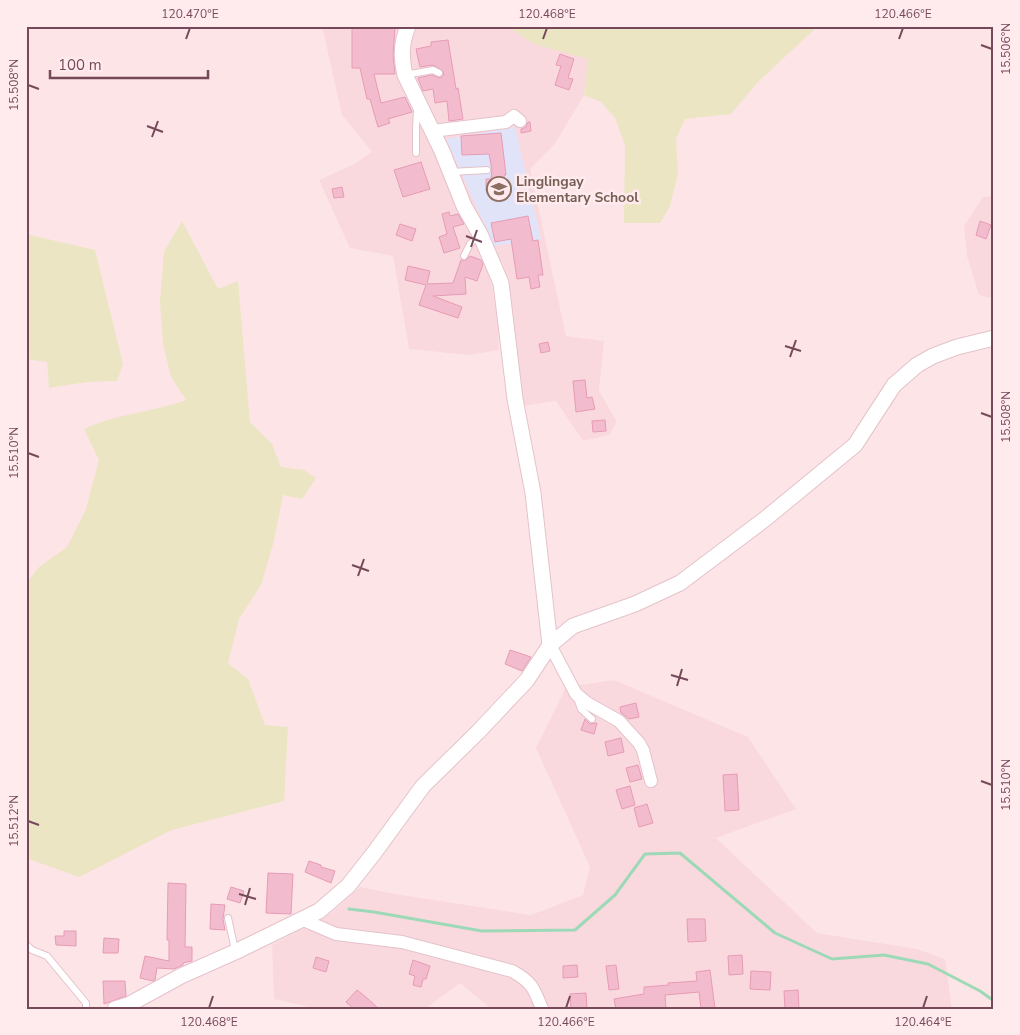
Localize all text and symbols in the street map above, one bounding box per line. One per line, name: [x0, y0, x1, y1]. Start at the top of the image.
text: 120.470°E: [161, 6, 219, 22]
text: 120.468°E: [518, 6, 576, 22]
text: 120.466°E: [874, 6, 932, 22]
text: 15.506°N: [998, 23, 1014, 75]
scale bar: [50, 48, 208, 80]
text: 100 m: [58, 55, 102, 75]
text: 15.508°N: [6, 59, 22, 111]
place label: Linglingay Elementary School: [516, 172, 639, 207]
school or university icon: Linglingay Elementary School: [486, 176, 512, 202]
text: 15.508°N: [998, 391, 1014, 443]
text: 15.510°N: [6, 427, 22, 479]
text: 15.510°N: [998, 759, 1014, 811]
text: 15.512°N: [6, 795, 22, 847]
text: 120.468°E: [180, 1014, 238, 1030]
text: 120.466°E: [537, 1014, 595, 1030]
text: 120.464°E: [894, 1014, 952, 1030]

